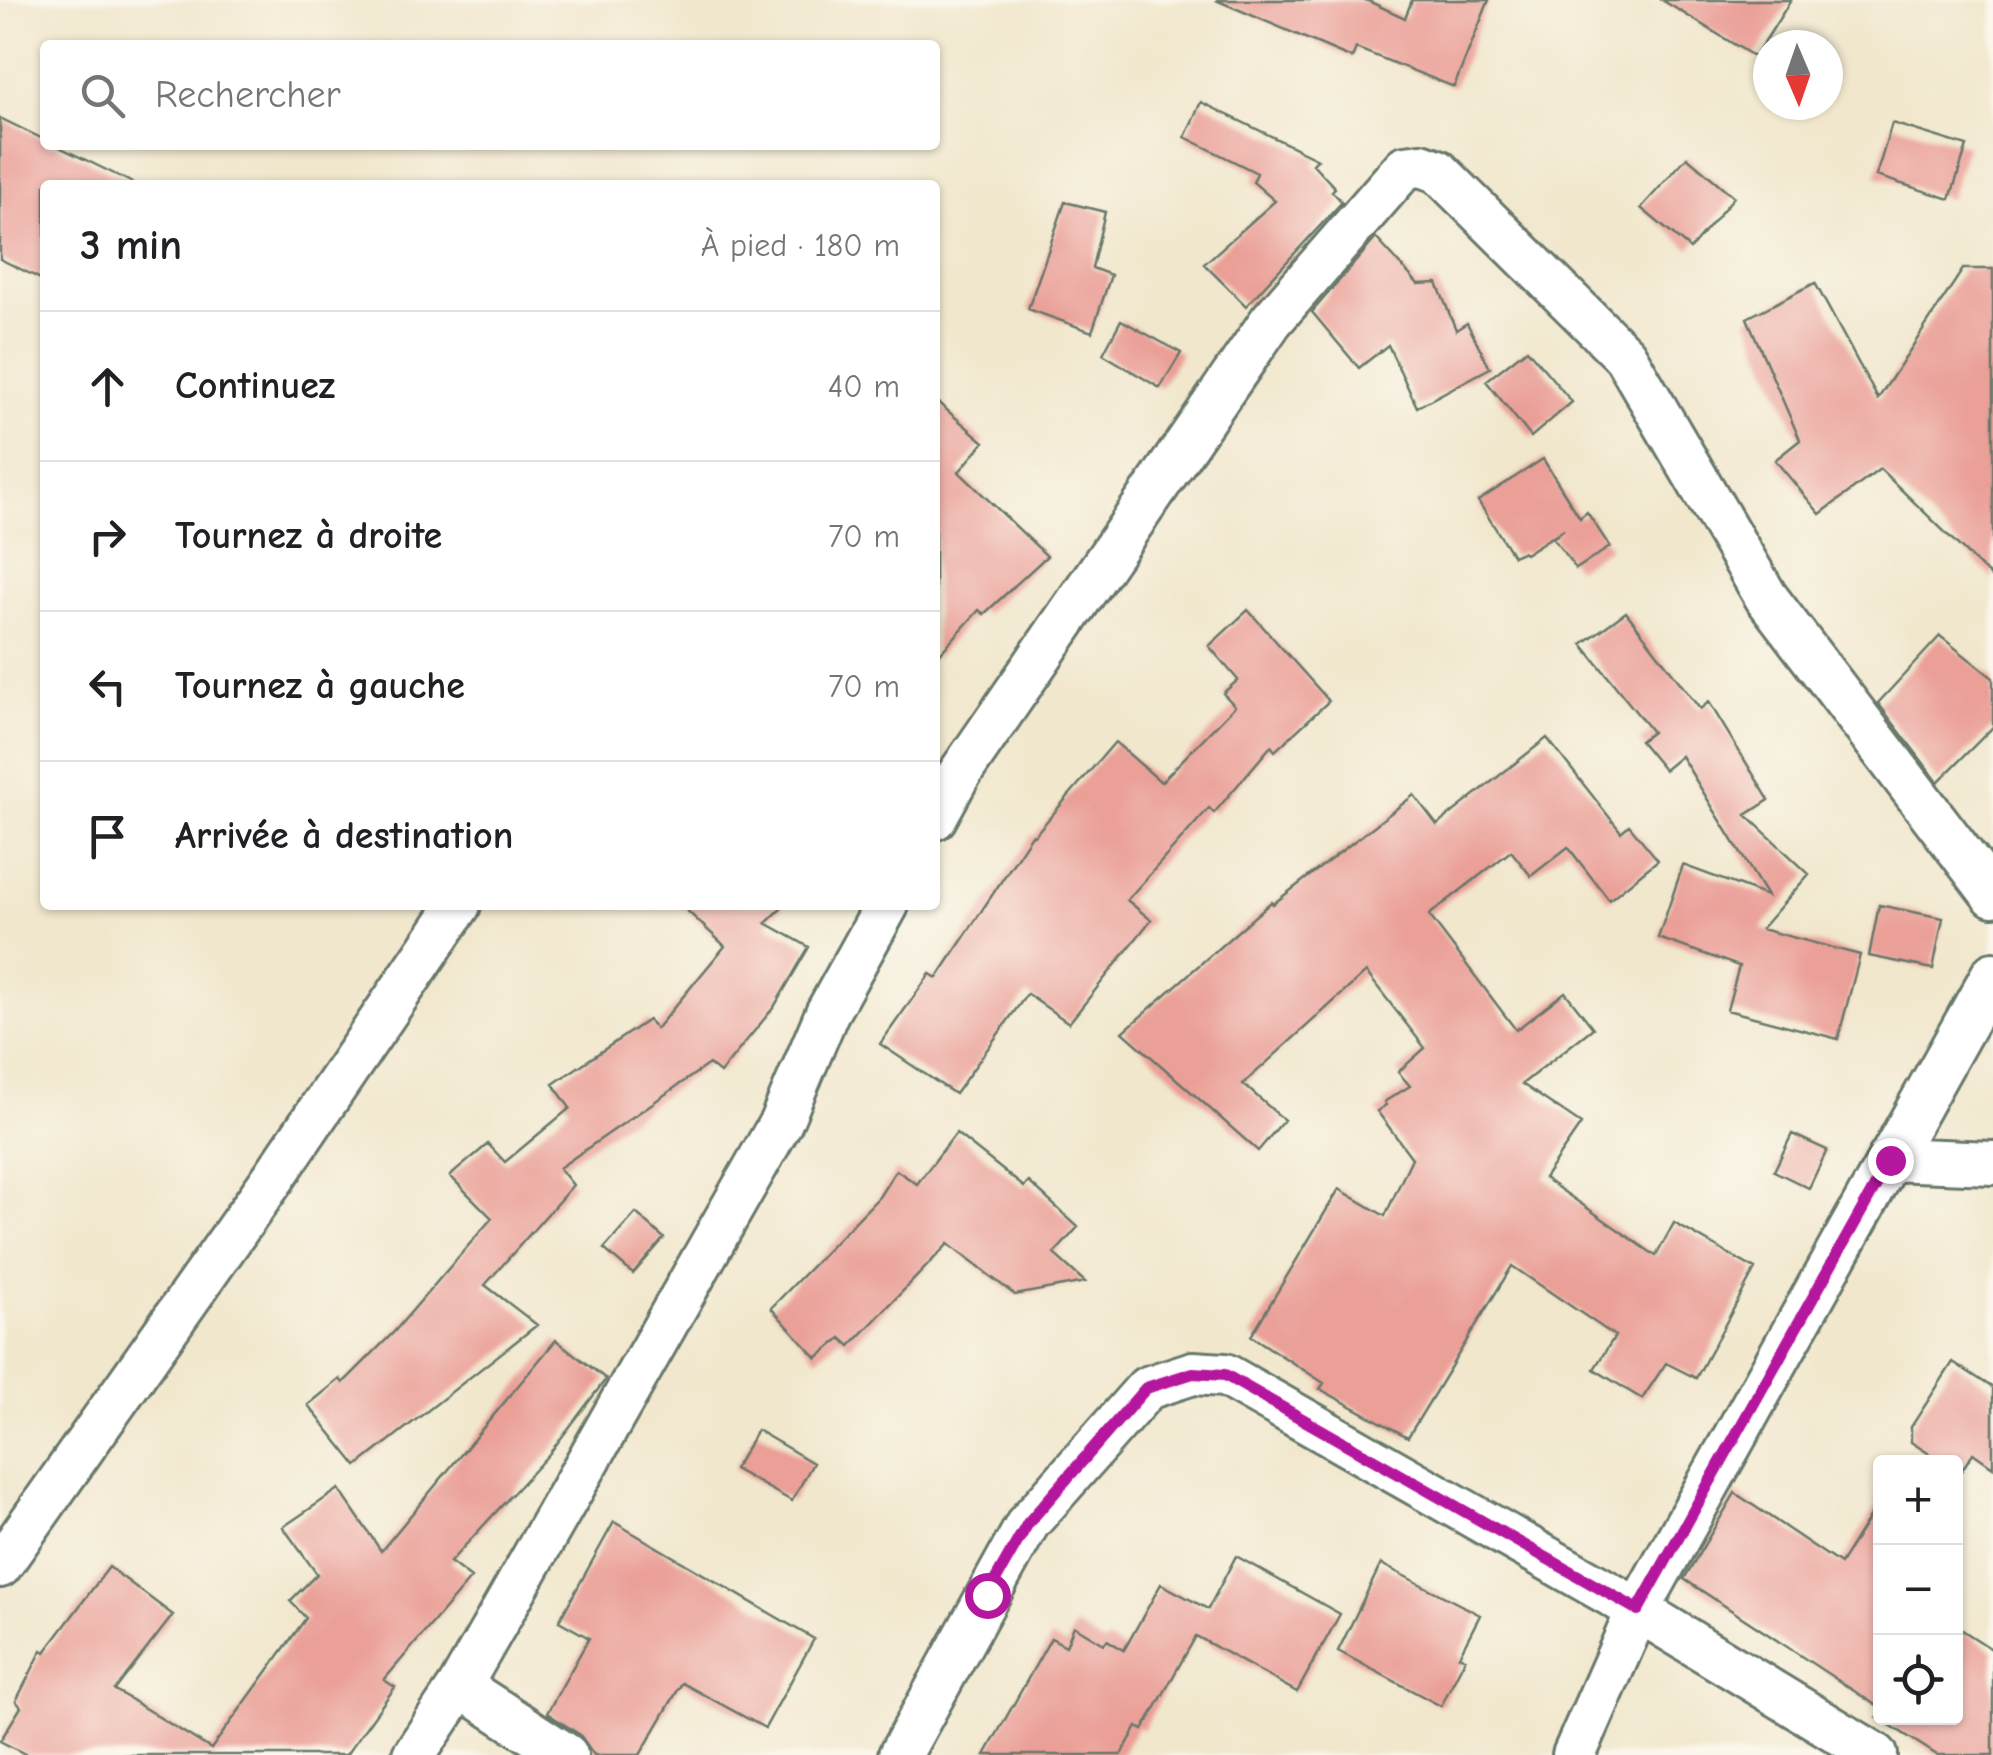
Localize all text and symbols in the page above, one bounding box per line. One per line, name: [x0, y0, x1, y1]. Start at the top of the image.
north arrow: [1753, 30, 1843, 120]
search box: [40, 40, 940, 150]
icon: search: [75, 68, 130, 123]
text: Rechercher: [155, 73, 341, 117]
text: 3 min: [80, 221, 182, 270]
text: À pied · 180 m: [701, 227, 900, 264]
icon: ahead: [80, 359, 135, 414]
text: Continuez: [175, 364, 335, 408]
text: 40 m: [828, 368, 900, 405]
icon: right: [80, 509, 135, 564]
text: Tournez à droite: [175, 514, 442, 558]
text: 70 m: [828, 518, 900, 555]
icon: left: [80, 659, 135, 714]
text: Tournez à gauche: [175, 664, 465, 708]
text: 70 m: [828, 668, 900, 705]
icon: arrive: [80, 809, 135, 864]
text: Arrivée à destination: [175, 814, 513, 858]
route end: [1868, 1138, 1914, 1184]
map controls: [1873, 1455, 1963, 1725]
button: +: [1873, 1455, 1963, 1545]
button: −: [1873, 1545, 1963, 1635]
route start: [965, 1573, 1011, 1619]
button: locate: [1873, 1635, 1963, 1725]

